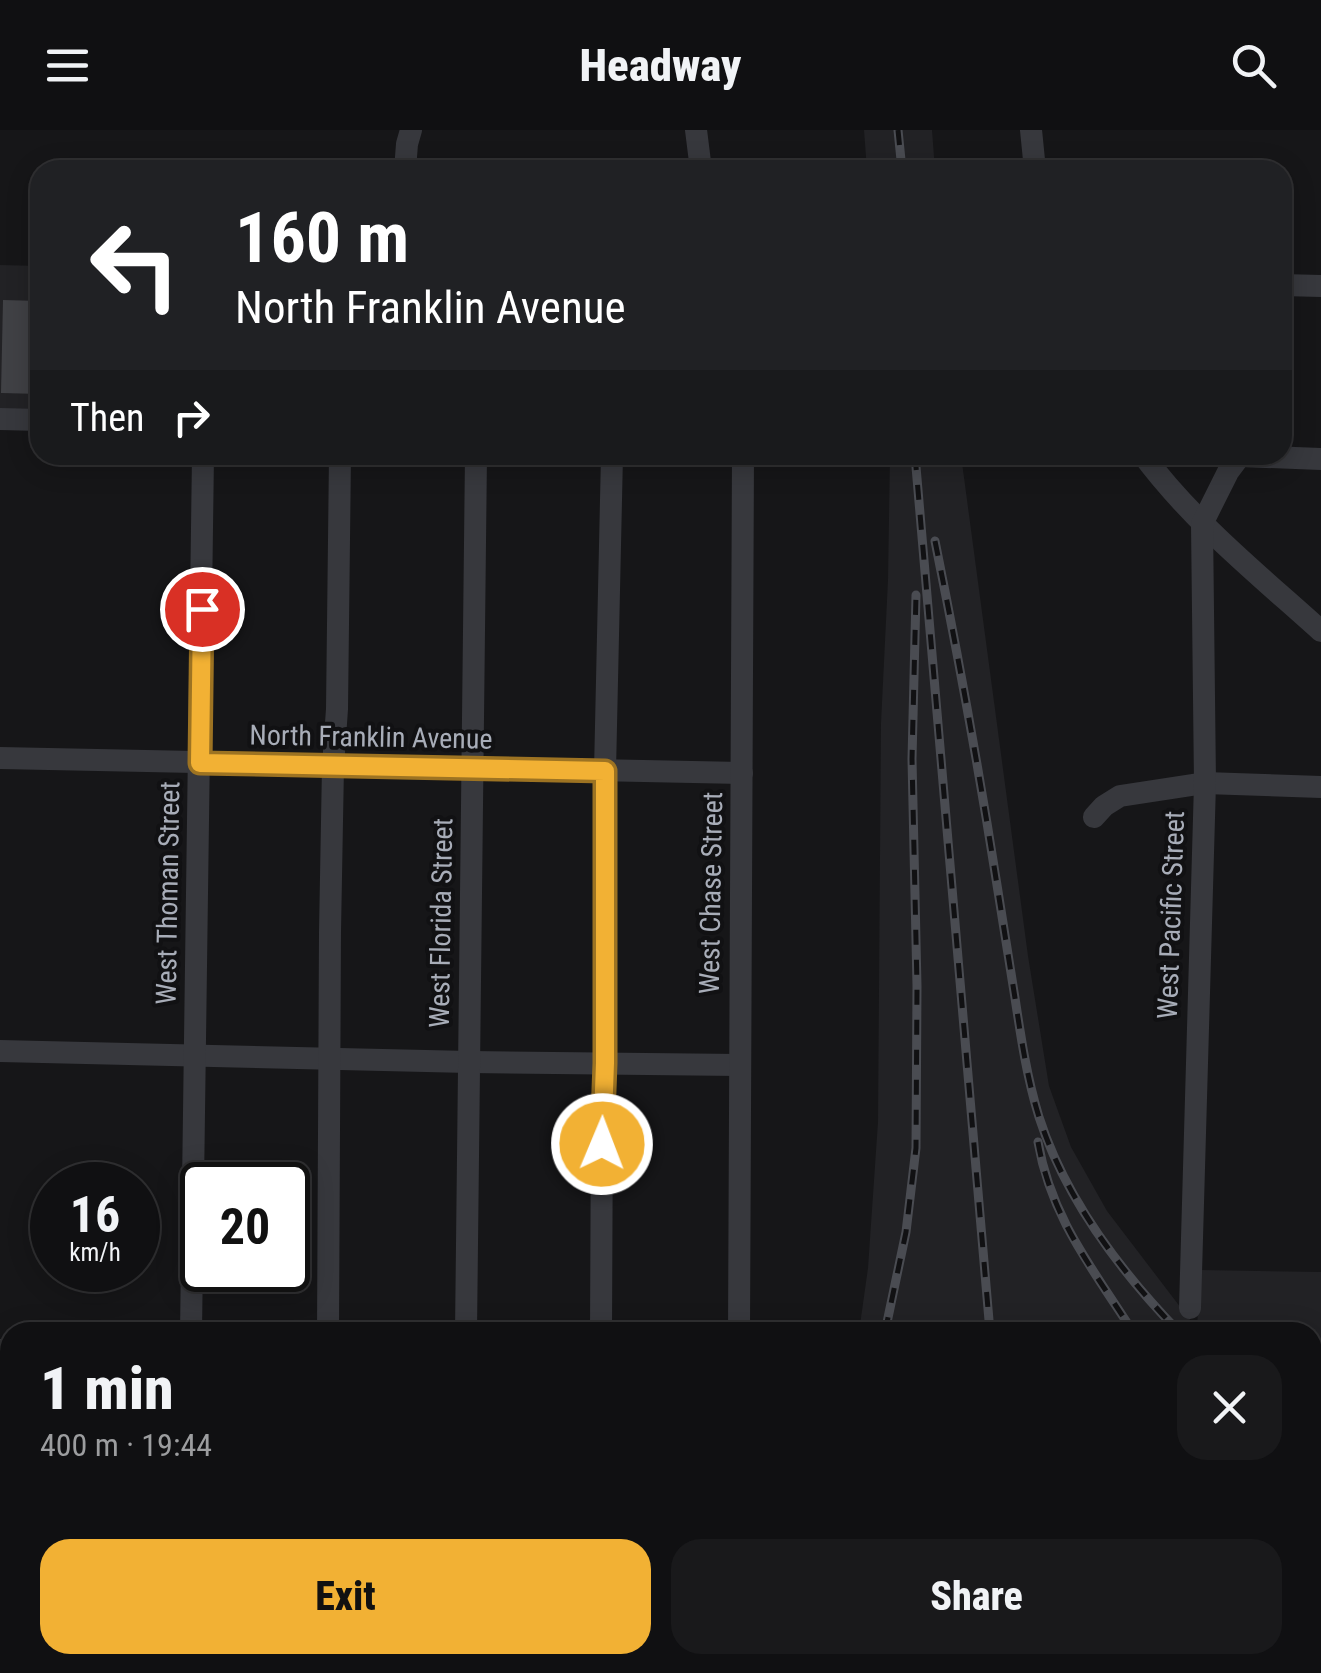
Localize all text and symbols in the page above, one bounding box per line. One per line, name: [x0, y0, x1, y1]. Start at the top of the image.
icon: menu: [40, 38, 95, 93]
icon: search: [1226, 38, 1281, 93]
text: Headway: [579, 39, 742, 92]
text: 160 m: [235, 197, 409, 279]
icon: left: [70, 200, 200, 330]
text: North Franklin Avenue: [235, 281, 626, 334]
icon: right: [164, 390, 219, 445]
text: Then: [70, 396, 144, 440]
pin: [160, 567, 245, 652]
icon: arrive: [175, 582, 230, 637]
street label: North Franklin Avenue: [249, 718, 493, 756]
street label: West Thoman Street: [150, 781, 186, 1005]
street label: West Chase Street: [693, 792, 729, 994]
street label: West Pacific Street: [1151, 810, 1191, 1020]
street label: West Florida Street: [423, 818, 459, 1028]
position arrow: [550, 1092, 654, 1196]
speed limit sign: 20: [180, 1162, 310, 1292]
text: 16: [70, 1186, 120, 1244]
text: km/h: [69, 1238, 121, 1267]
text: 1 min: [40, 1353, 174, 1424]
button: close: [1177, 1355, 1282, 1460]
text: 400 m · 19:44: [40, 1426, 212, 1464]
button: Exit: [40, 1539, 651, 1654]
button: Share: [671, 1539, 1282, 1654]

